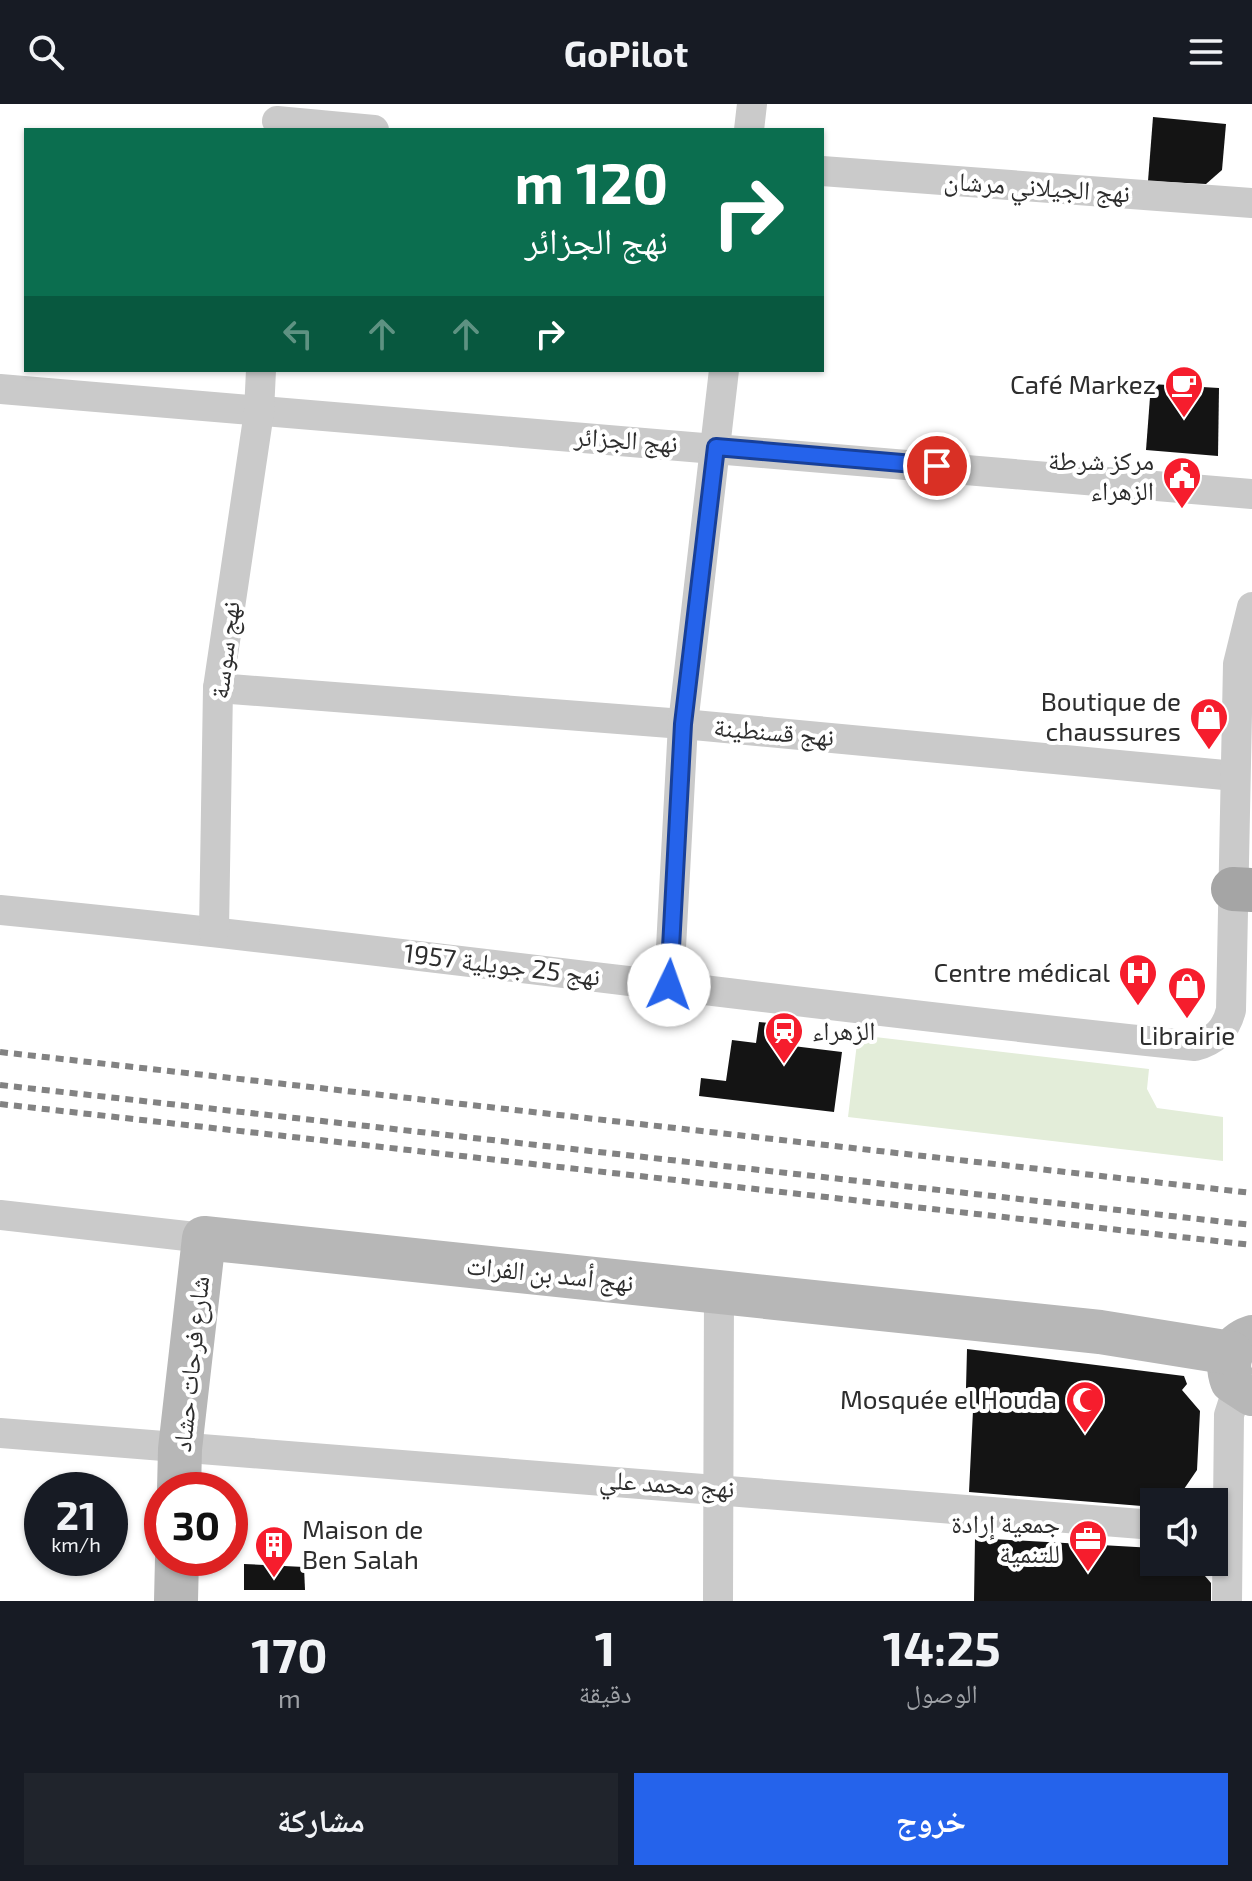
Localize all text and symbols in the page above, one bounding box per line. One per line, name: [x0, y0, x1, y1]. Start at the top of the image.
icon: search: [24, 30, 68, 74]
icon: menu: [1184, 30, 1228, 74]
text: GoPilot: [564, 31, 688, 74]
text: 120 m: [514, 148, 668, 215]
icon: right: [696, 160, 800, 264]
street label: نهج الجيلاني مرشان: [943, 164, 1131, 214]
text: نهج الجزائر: [525, 218, 668, 261]
icon: left: [276, 312, 320, 356]
icon: ahead: [360, 312, 404, 356]
icon: ahead: [444, 312, 488, 356]
icon: right: [528, 312, 572, 356]
cafe icon: Café Markez: [1163, 364, 1205, 419]
place label: Café Markez: [1010, 368, 1156, 399]
street label: نهج الجزائر: [572, 419, 679, 461]
pin: [903, 432, 971, 500]
icon: arrive: [915, 444, 959, 488]
place label: مركز شرطة الزهراء: [1048, 444, 1154, 506]
public building icon: مركز شرطة الزهراء: [1161, 455, 1203, 510]
street label: نهج سوسة: [202, 599, 248, 701]
place label: Boutique de chaussures: [1041, 685, 1181, 746]
shop icon: Boutique de chaussures: [1188, 696, 1230, 751]
street label: نهج قسنطينة: [712, 710, 836, 754]
street label: نهج 25 جويلية 1957: [402, 936, 602, 994]
position arrow: [627, 943, 711, 1027]
hospital icon: Centre médical: [1117, 952, 1159, 1007]
place label: Centre médical: [934, 956, 1110, 987]
shop icon: Librairie: [1166, 965, 1208, 1020]
station icon: الزهراء: [763, 1010, 805, 1065]
place label: الزهراء: [812, 1014, 875, 1046]
place label: Librairie: [1139, 1019, 1235, 1050]
street label: نهج أسد بن الفرات: [465, 1248, 635, 1300]
street label: شارع فرحات حشاد: [165, 1274, 216, 1454]
mosque icon: Mosquée el Houda: [1064, 1379, 1106, 1434]
place label: Mosquée el Houda: [840, 1383, 1057, 1414]
street label: نهج محمد علي: [598, 1462, 736, 1509]
speed limit sign: 30: [144, 1472, 248, 1576]
map controls: [1140, 1488, 1228, 1576]
button: sound: [1140, 1488, 1228, 1576]
text: 21: [56, 1490, 96, 1538]
place label: جمعية إرادة للتنمية: [951, 1507, 1060, 1568]
place label: Maison de Ben Salah: [302, 1513, 423, 1574]
office icon: جمعية إرادة للتنمية: [1067, 1518, 1109, 1573]
building icon: Maison de Ben Salah: [253, 1524, 295, 1579]
text: km/h: [51, 1532, 101, 1556]
text: 1: [595, 1618, 616, 1676]
text: 14:25: [883, 1618, 1001, 1676]
text: 170: [251, 1625, 328, 1683]
text: دقيقة: [579, 1677, 632, 1708]
text: الوصول: [906, 1677, 978, 1708]
text: m: [278, 1682, 301, 1713]
button: مشاركة: [24, 1773, 618, 1865]
button: خروج: [634, 1773, 1228, 1865]

